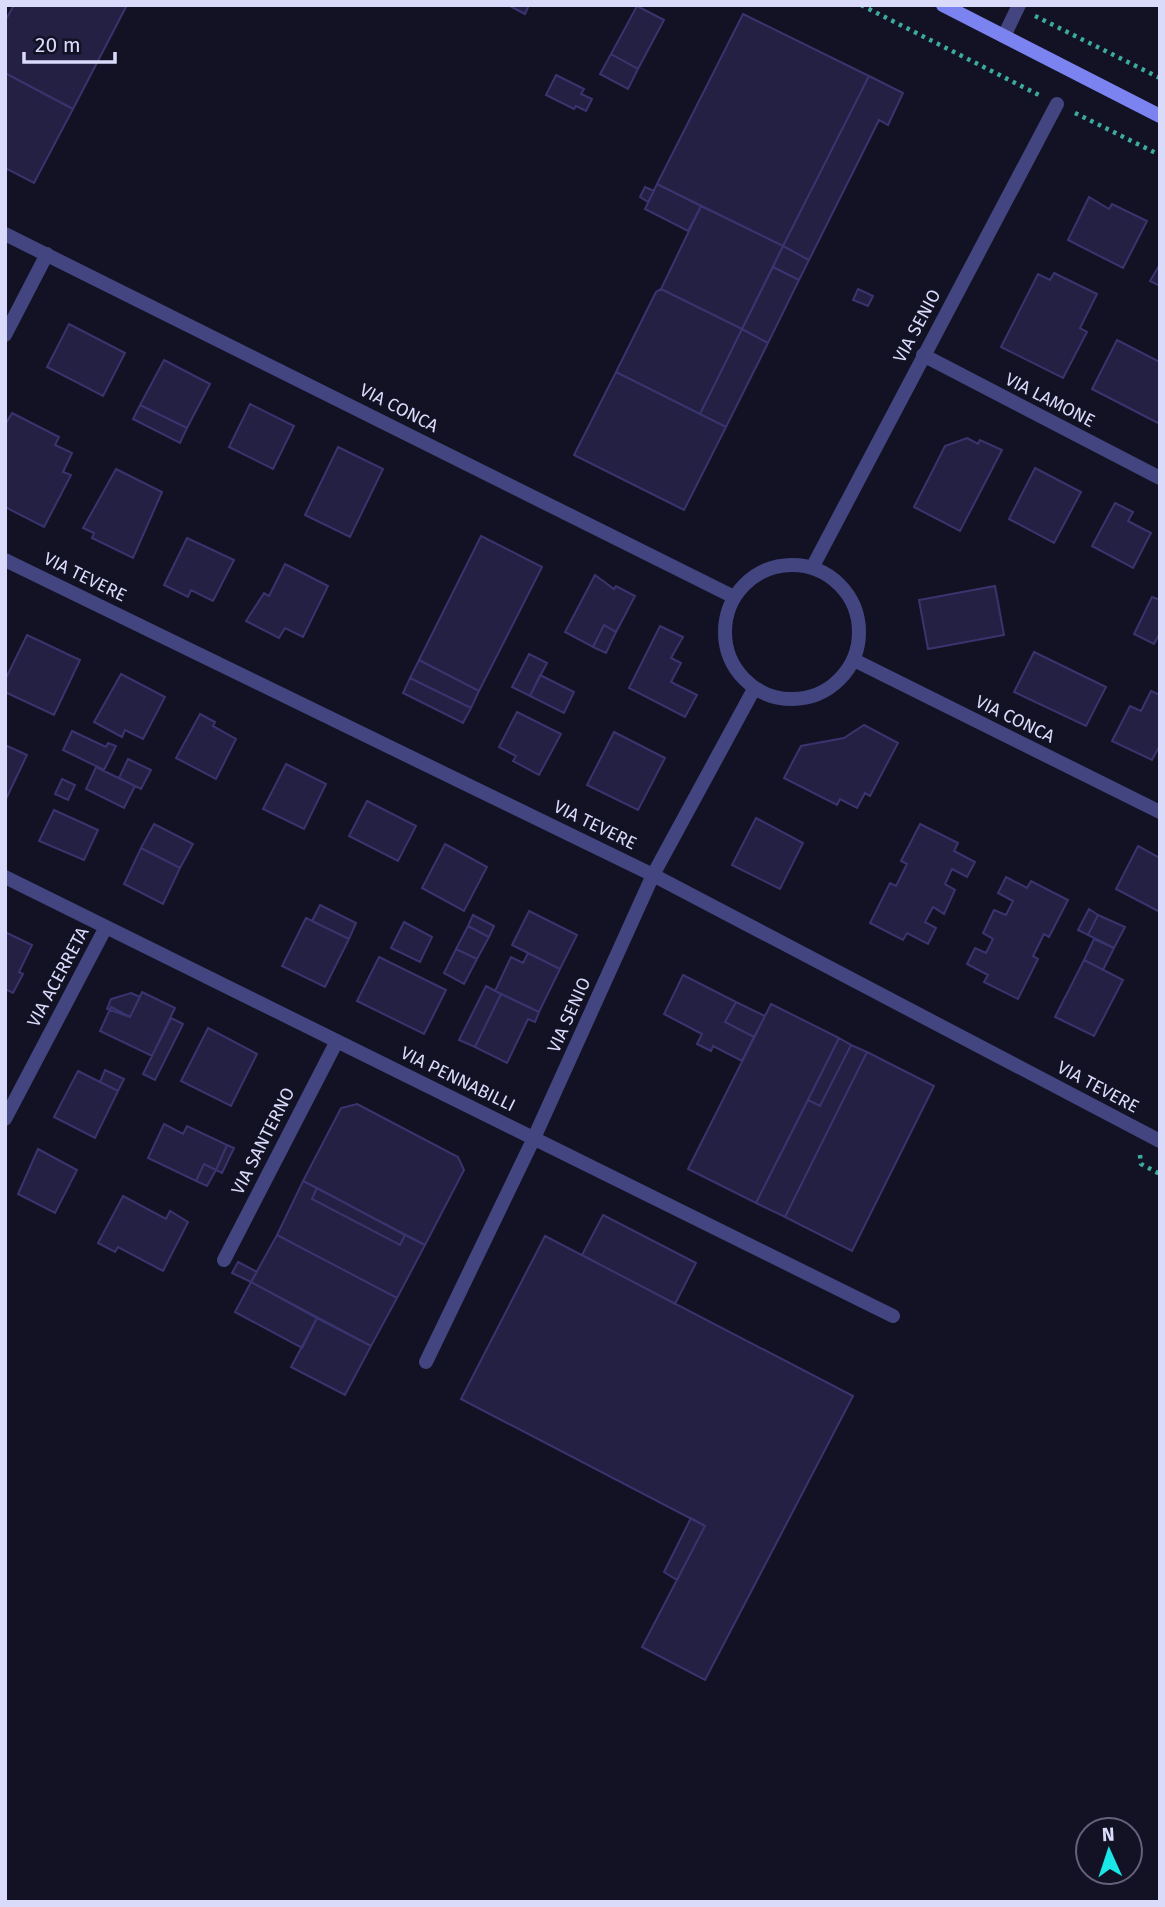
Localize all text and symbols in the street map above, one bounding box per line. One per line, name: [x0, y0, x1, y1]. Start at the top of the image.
scale bar: [24, 21, 116, 65]
text: 20 m: [35, 32, 81, 58]
street label: VIA SENIO: [889, 286, 945, 366]
street label: VIA LAMONE: [1001, 368, 1099, 432]
street label: VIA CONCA: [356, 379, 443, 437]
street label: VIA TEVERE: [40, 547, 130, 607]
street label: VIA CONCA: [972, 690, 1059, 748]
street label: VIA TEVERE: [550, 795, 640, 855]
street label: VIA ACERRETA: [22, 923, 94, 1031]
street label: VIA SENIO: [543, 974, 595, 1056]
street label: VIA PENNABILLI: [397, 1042, 519, 1116]
street label: VIA TEVERE: [1053, 1056, 1143, 1118]
street label: VIA SANTERNO: [227, 1084, 299, 1198]
north arrow: [1074, 1816, 1144, 1886]
text: N: [1101, 1823, 1115, 1846]

